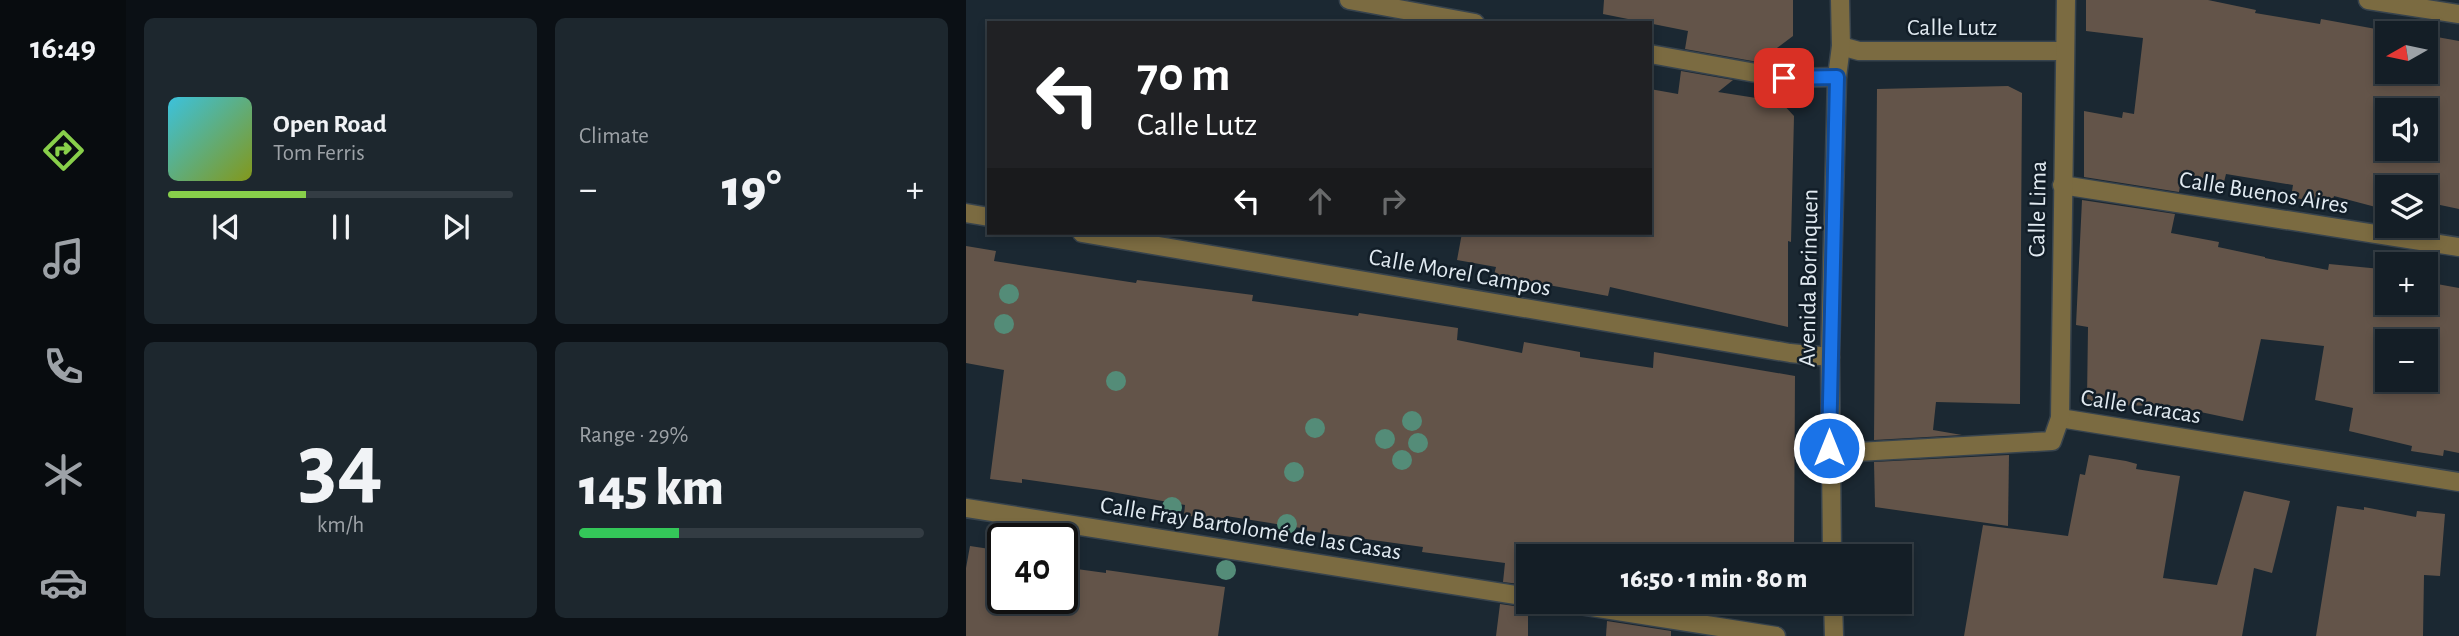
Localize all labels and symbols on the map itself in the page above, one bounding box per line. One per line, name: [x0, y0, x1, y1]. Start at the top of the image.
street label: Calle Lutz: [1907, 16, 1997, 40]
north arrow: [2375, 21, 2438, 84]
pin: [1754, 48, 1814, 108]
street label: Calle Lima: [2025, 161, 2051, 257]
street label: Calle Buenos Aires: [2178, 168, 2350, 218]
street label: Avenida Borinquen: [1795, 189, 1823, 367]
street label: Calle Morel Campos: [1367, 245, 1553, 301]
street label: Calle Caracas: [2079, 386, 2203, 428]
position arrow: [1792, 411, 1866, 485]
street label: Calle Fray Bartolomé de las Casas: [1099, 493, 1403, 565]
speed limit sign: 40: [987, 523, 1078, 614]

